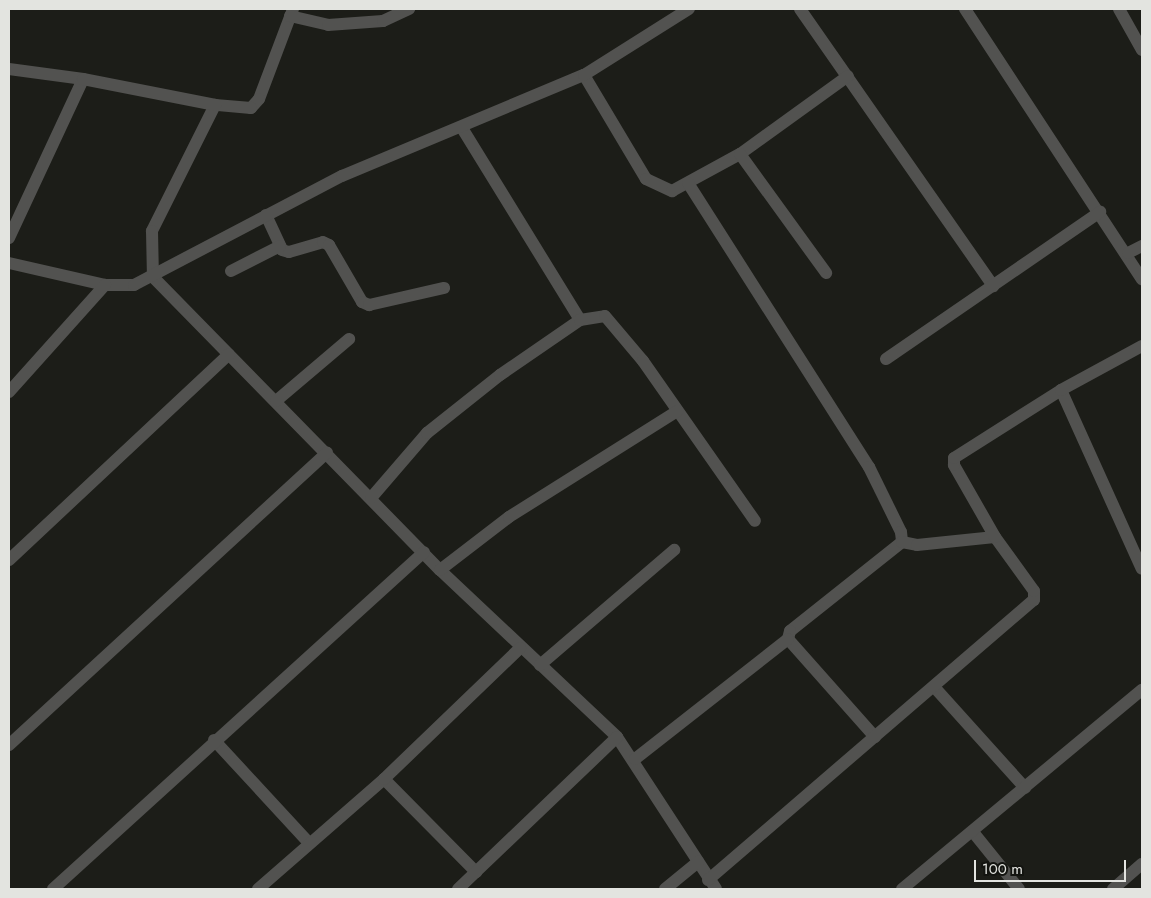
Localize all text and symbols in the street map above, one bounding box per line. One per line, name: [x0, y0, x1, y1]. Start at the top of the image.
scale bar: [976, 850, 1128, 882]
text: 100 m: [982, 858, 1023, 880]

